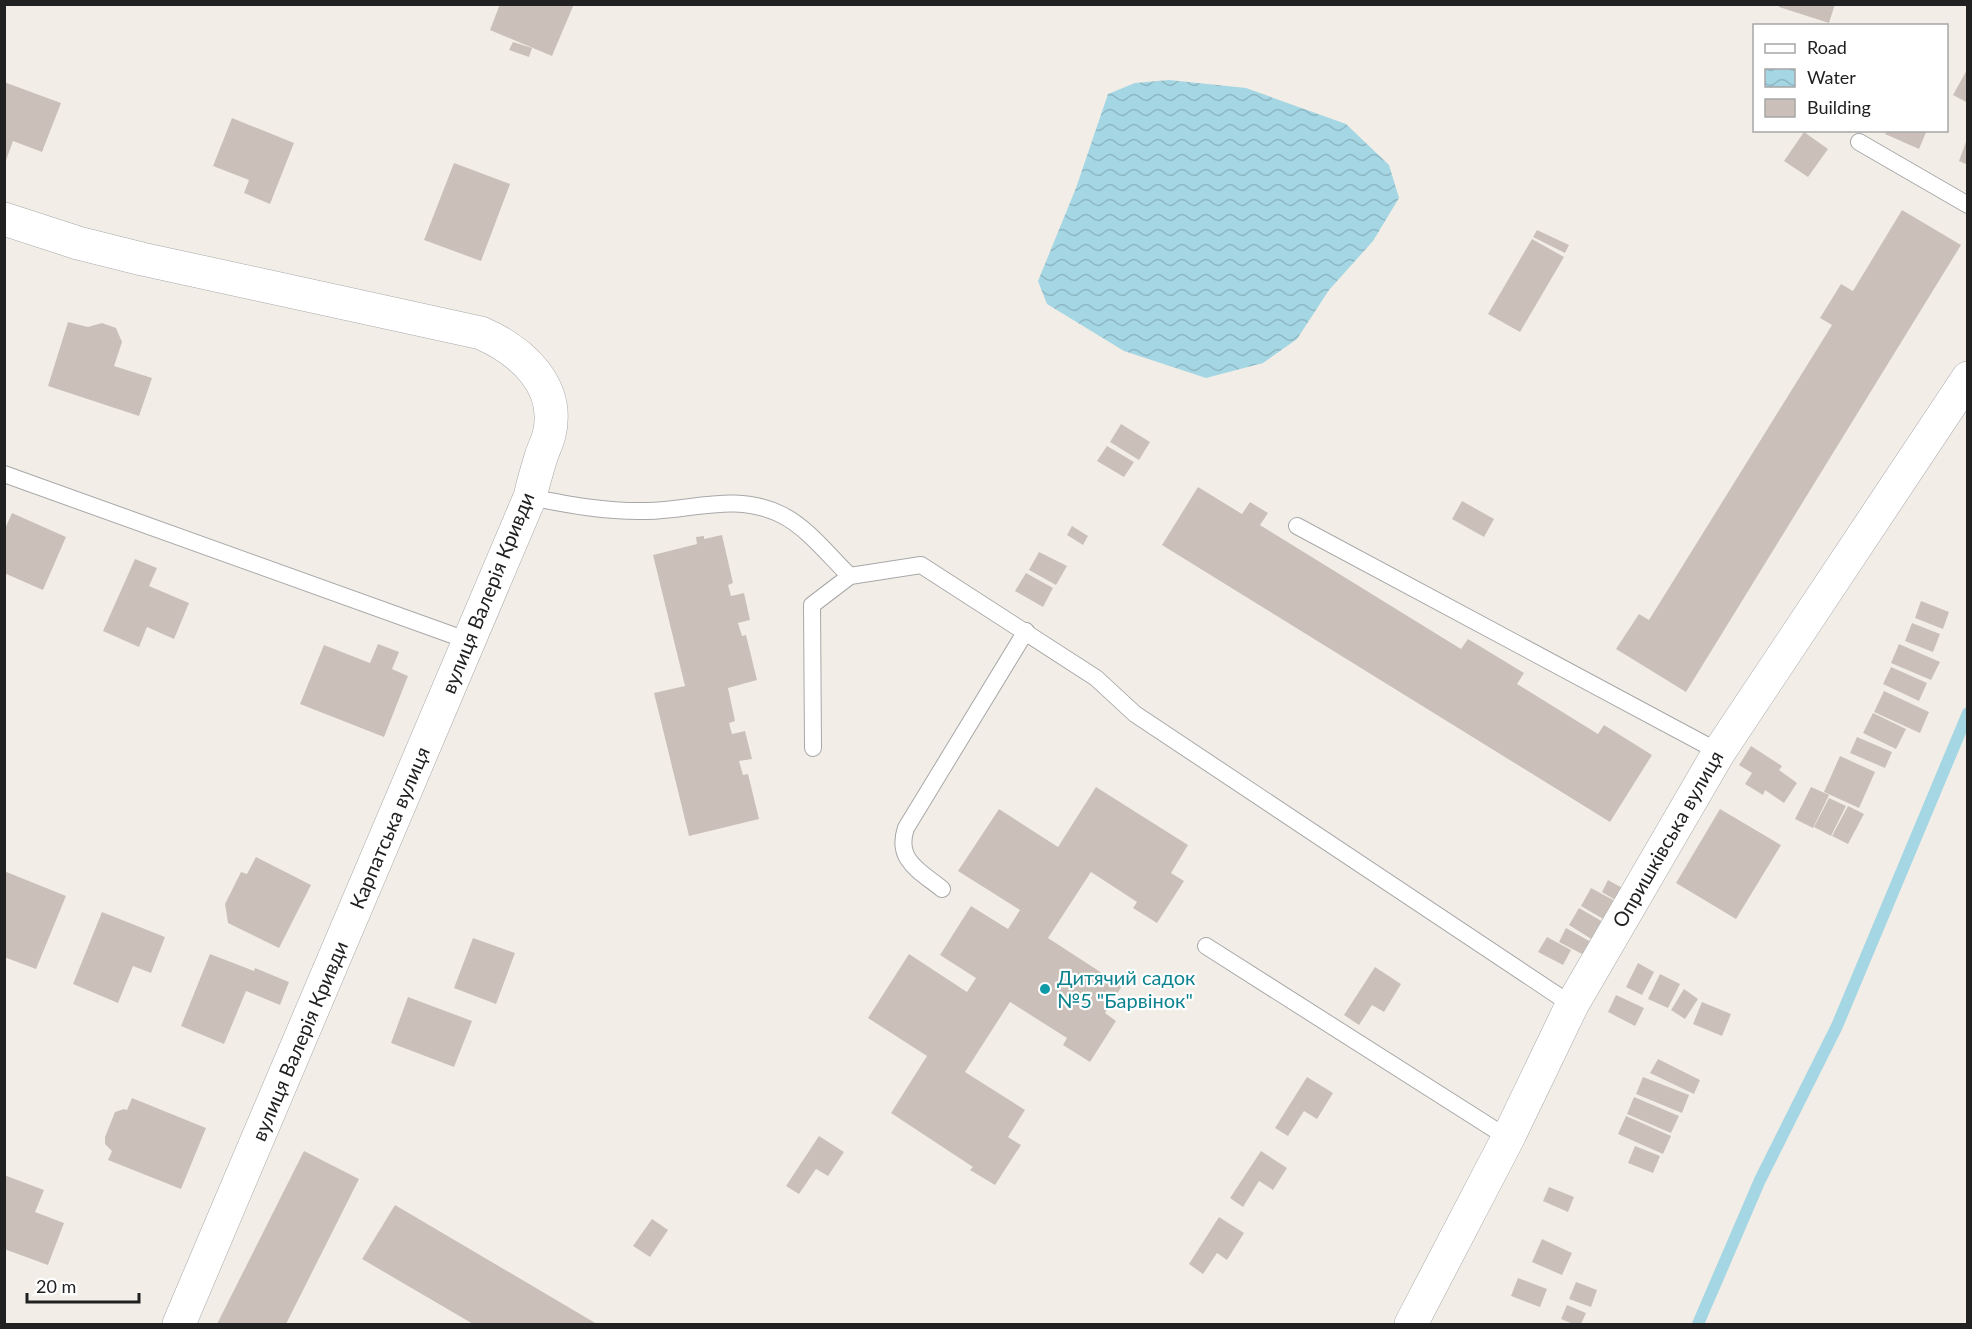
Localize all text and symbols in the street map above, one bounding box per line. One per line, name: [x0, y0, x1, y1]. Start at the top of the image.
legend: [1753, 24, 1948, 132]
text: Road: [1807, 36, 1847, 58]
text: Water: [1807, 66, 1856, 88]
text: Building: [1807, 96, 1871, 118]
street label: вулиця Валерія Кривди: [436, 488, 538, 697]
street label: Карпатська вулиця: [344, 743, 434, 912]
street label: Опришківська вулиця: [1607, 746, 1728, 931]
street label: вулиця Валерія Кривди: [246, 937, 352, 1144]
place label: Дитячий садок №5 "Барвінок": [1057, 965, 1196, 1012]
marker: Дитячий садок №5 "Барвінок": [1038, 982, 1052, 996]
scale bar: [27, 1266, 140, 1304]
text: 20 m: [36, 1275, 76, 1297]

